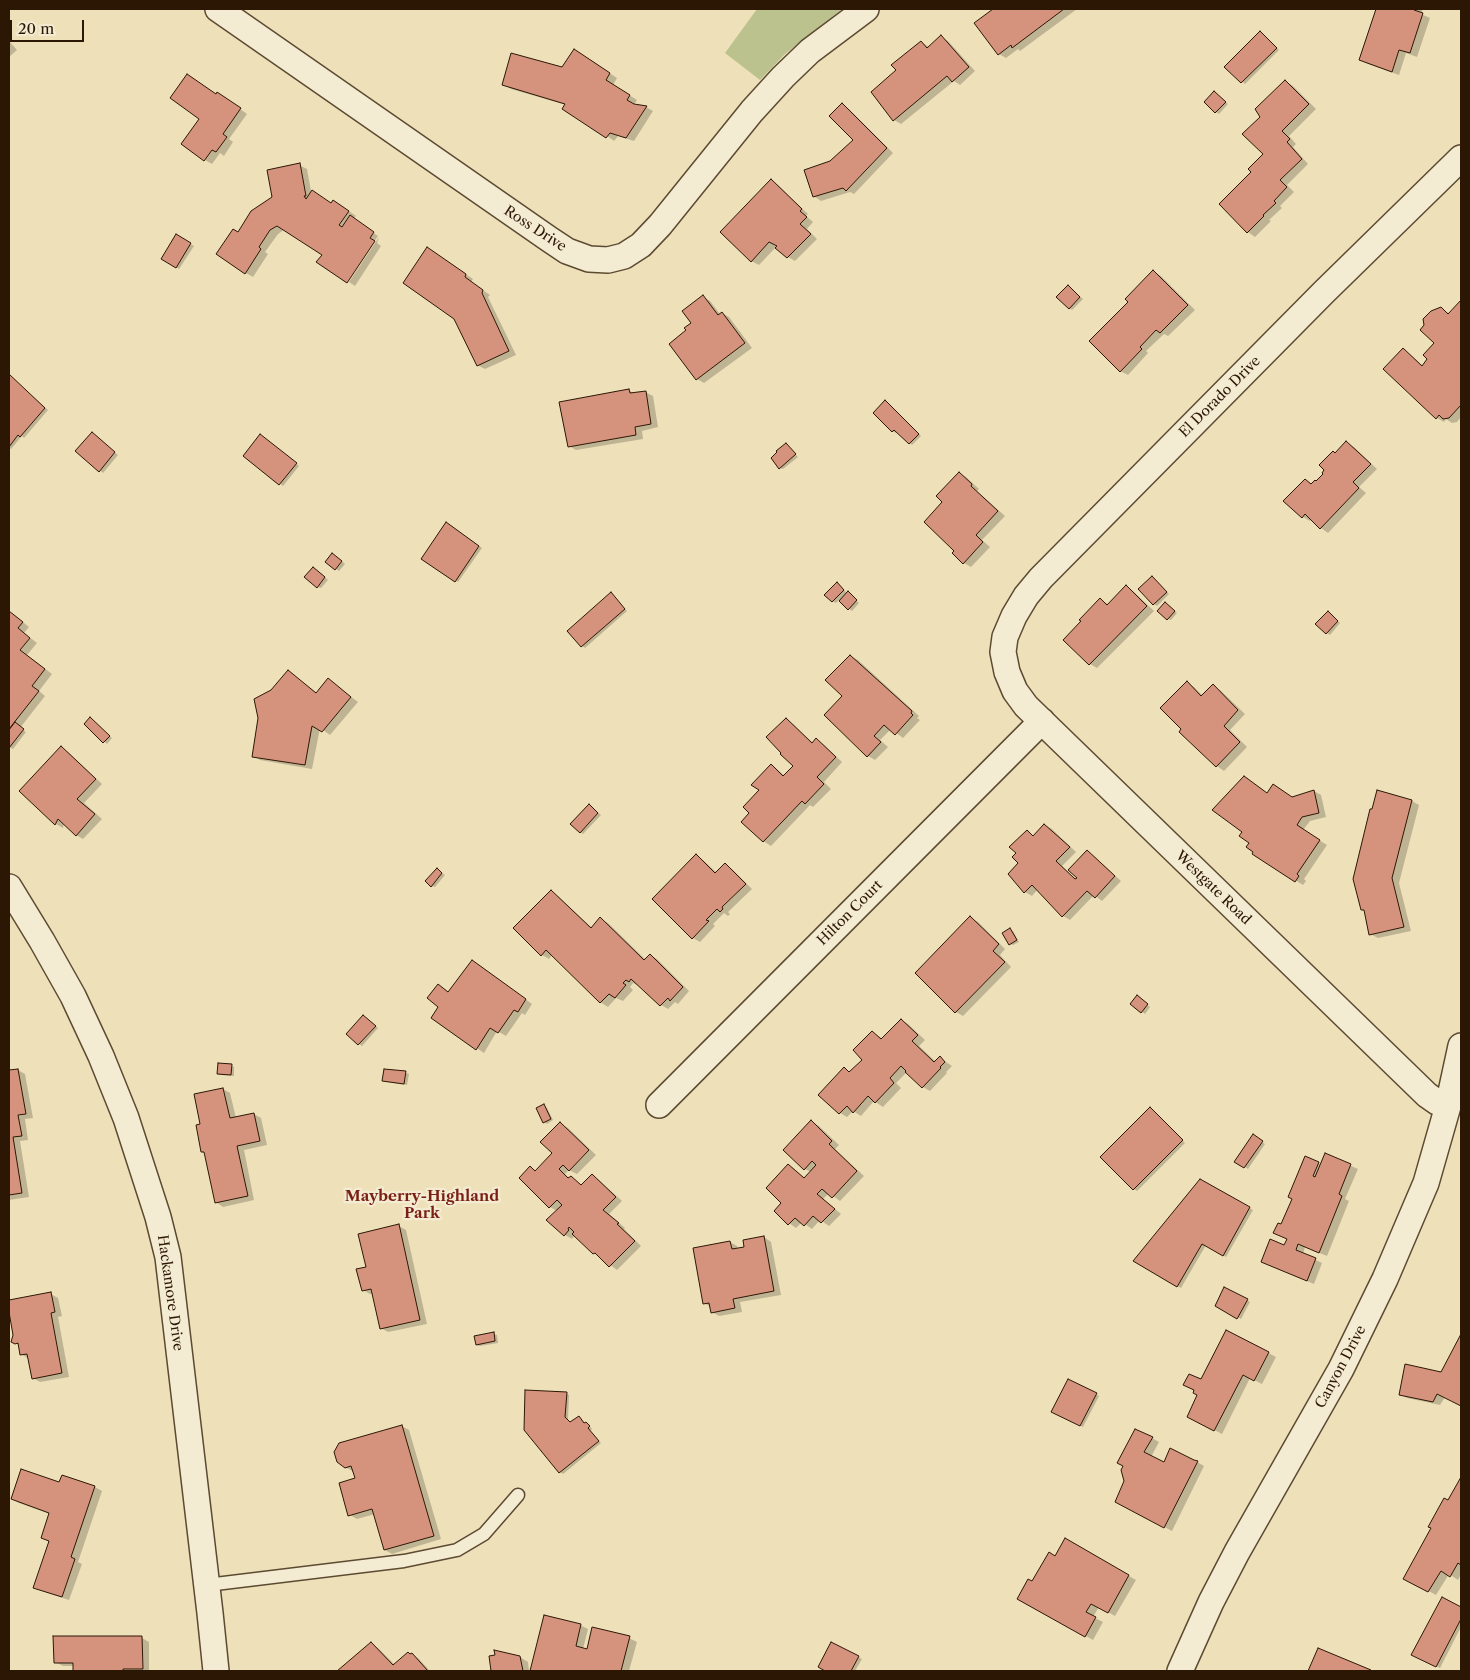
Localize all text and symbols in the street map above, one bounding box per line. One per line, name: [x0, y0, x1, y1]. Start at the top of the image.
scale bar: [12, 10, 86, 42]
text: 20 m: [18, 19, 54, 38]
street label: Ross Drive: [501, 203, 569, 255]
street label: El Dorado Drive: [1176, 353, 1264, 441]
street label: Westgate Road: [1172, 848, 1254, 928]
street label: Hilton Court: [814, 877, 886, 949]
district label: Mayberry-Highland Park: [345, 1188, 499, 1223]
street label: Hackamore Drive: [154, 1234, 186, 1352]
street label: Canyon Drive: [1312, 1323, 1370, 1411]

